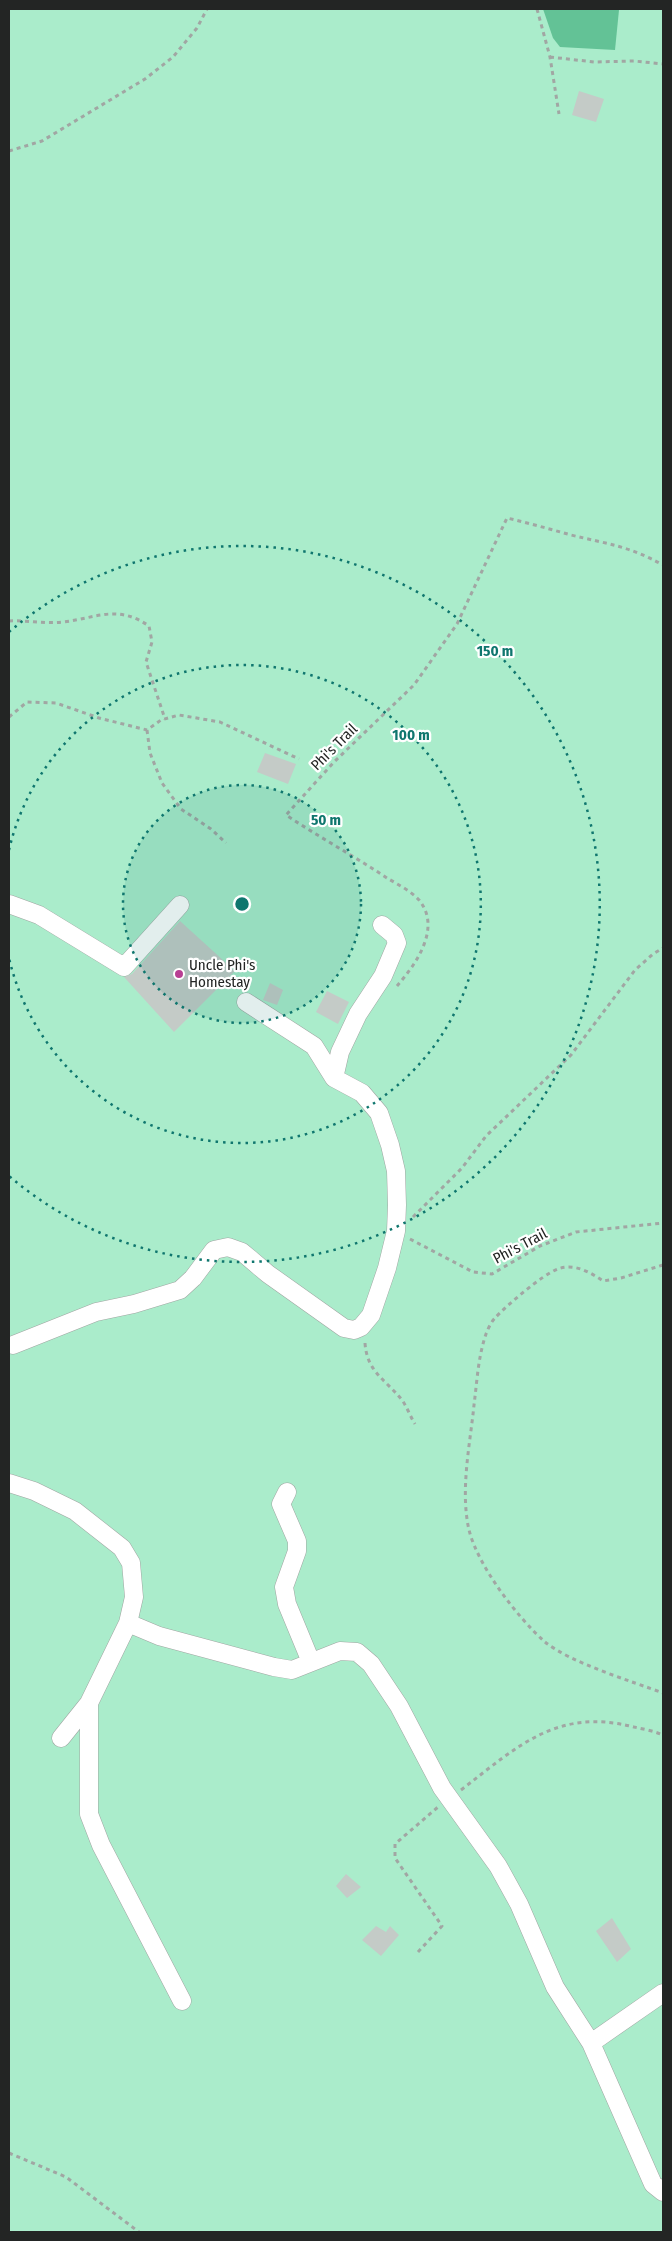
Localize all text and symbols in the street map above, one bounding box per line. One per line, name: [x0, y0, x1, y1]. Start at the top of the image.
text: 150 m: [477, 642, 513, 660]
street label: Phi's Trail: [307, 720, 361, 774]
text: 100 m: [392, 726, 430, 744]
text: 50 m: [311, 811, 341, 829]
centre of rings: [233, 895, 251, 913]
place label: Uncle Phi's Homestay: [189, 956, 255, 991]
marker: Uncle Phi's Homestay: [173, 968, 185, 980]
street label: Phi's Trail: [490, 1224, 550, 1268]

